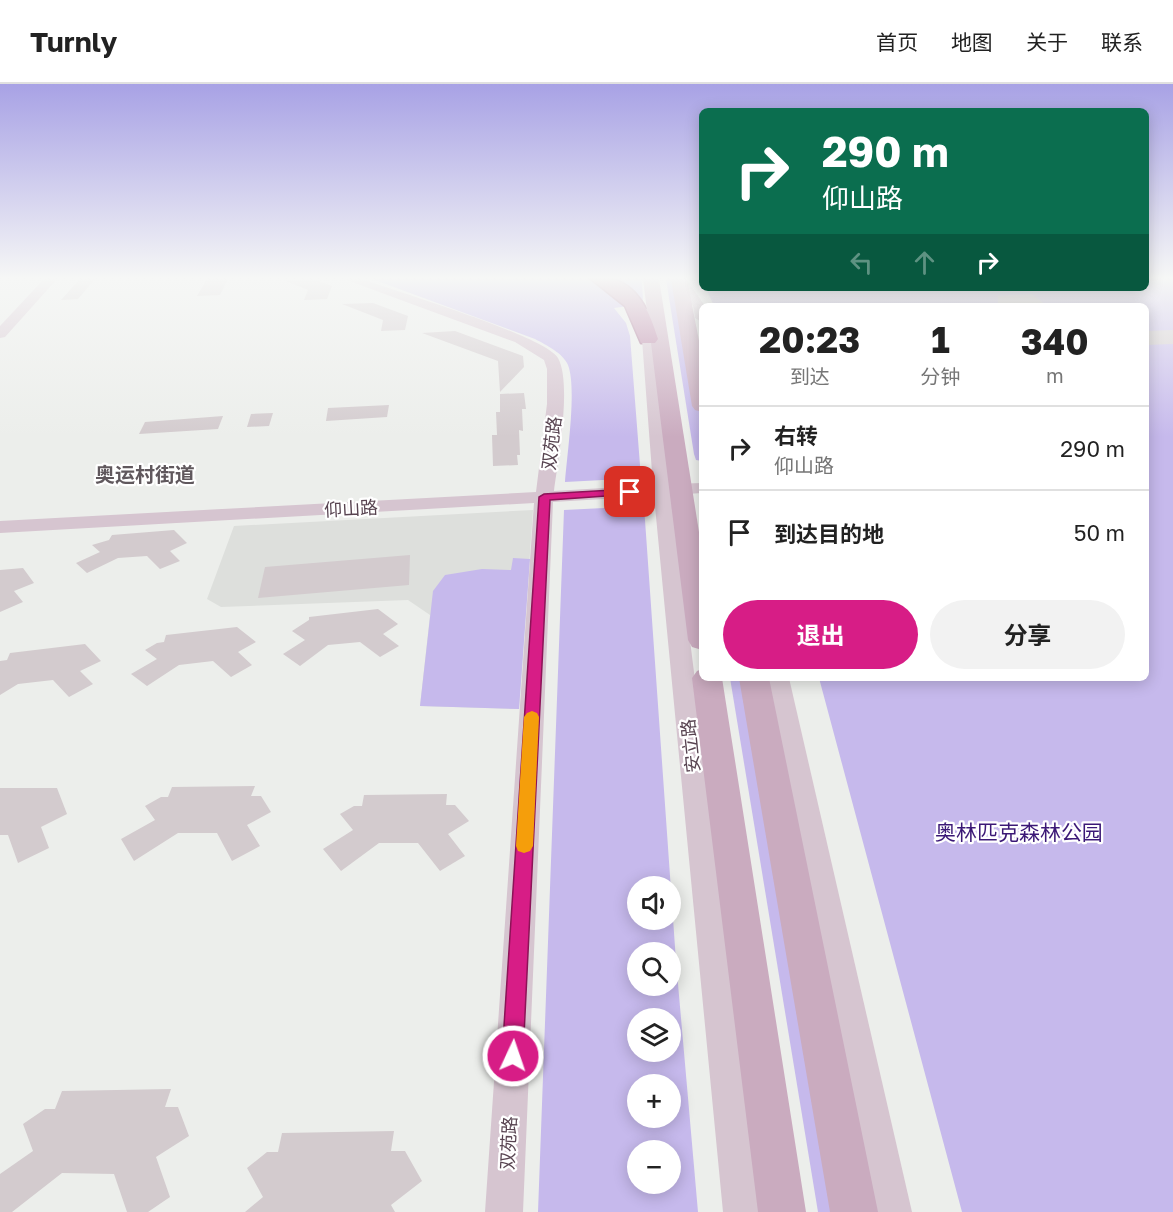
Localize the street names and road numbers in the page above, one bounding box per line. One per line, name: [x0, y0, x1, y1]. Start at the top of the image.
street label: 双苑路: [537, 415, 565, 471]
street label: 仰山路: [323, 496, 379, 520]
street label: 安立路: [676, 718, 704, 774]
street label: 双苑路: [496, 1115, 520, 1171]

